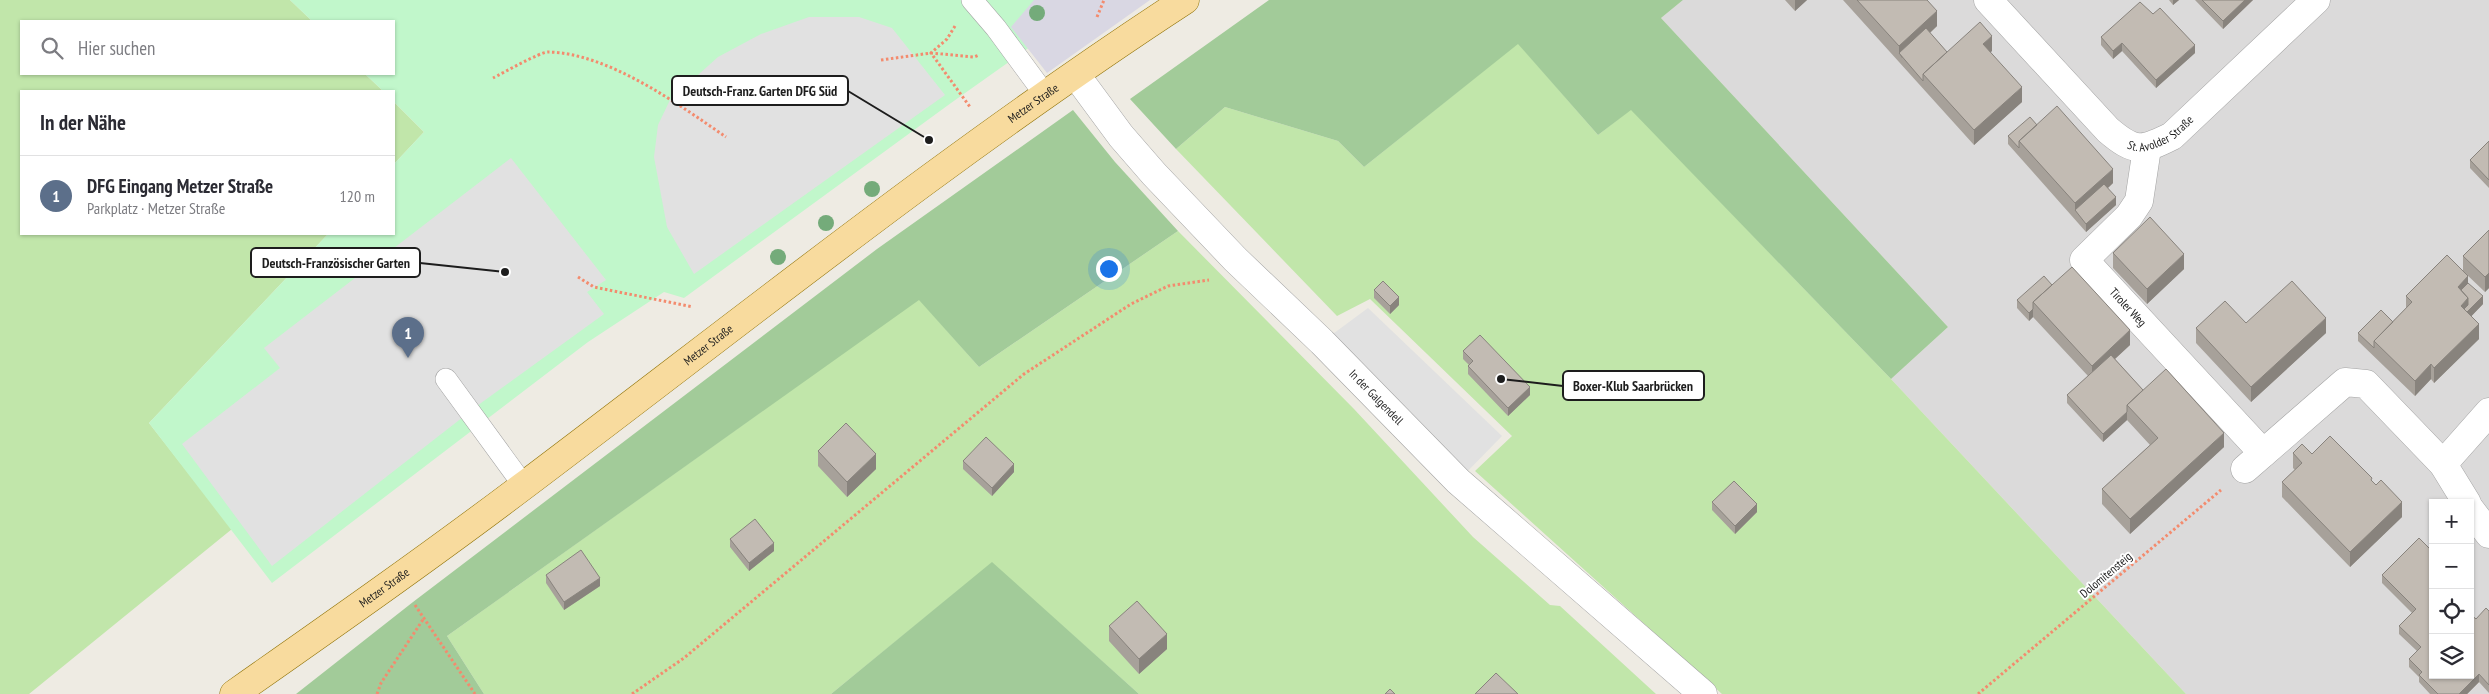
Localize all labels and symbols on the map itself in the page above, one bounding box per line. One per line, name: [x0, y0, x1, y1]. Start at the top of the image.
callout: Deutsch-Franz. Garten DFG Süd: [672, 76, 848, 105]
street label: Metzer Straße: [1005, 80, 1061, 126]
text: Deutsch-Franz. Garten DFG Süd: [683, 82, 837, 100]
street label: St. Avolder Straße: [2125, 112, 2196, 154]
callout: Deutsch-Französischer Garten: [251, 248, 420, 277]
text: Deutsch-Französischer Garten: [262, 254, 410, 272]
your location: [1096, 256, 1122, 282]
street label: Tiroler Weg: [2107, 284, 2150, 329]
pin: 1: [392, 317, 424, 358]
street label: Metzer Straße: [680, 321, 736, 368]
street label: In der Galgendell: [1346, 366, 1407, 428]
callout: Boxer-Klub Saarbrücken: [1563, 371, 1704, 400]
text: Boxer-Klub Saarbrücken: [1573, 377, 1693, 395]
street label: Dolomitensteig: [2077, 549, 2135, 601]
street label: Metzer Straße: [356, 564, 412, 611]

